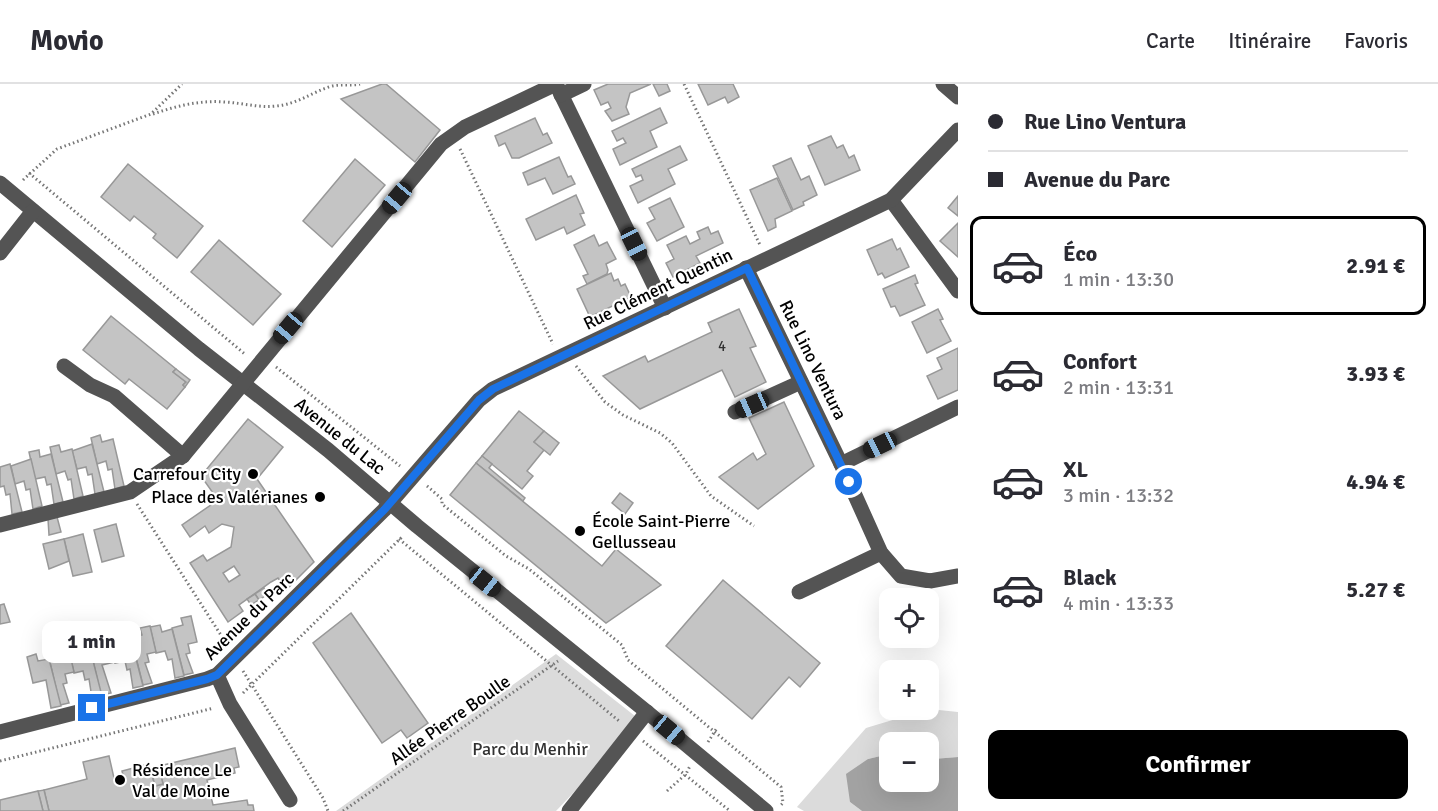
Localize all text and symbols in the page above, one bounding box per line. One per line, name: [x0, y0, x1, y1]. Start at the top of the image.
text: Movio: [30, 24, 104, 58]
text: Carte: [1146, 28, 1195, 54]
text: Itinéraire: [1228, 28, 1311, 54]
text: Favoris: [1344, 28, 1408, 54]
text: Rue Lino Ventura: [1024, 108, 1186, 135]
text: Avenue du Parc: [1024, 166, 1170, 193]
car: [379, 178, 415, 218]
car: [618, 224, 650, 264]
icon: car: [991, 239, 1045, 293]
text: Éco: [1063, 240, 1097, 267]
street label: Rue Clément Quentin: [580, 243, 736, 335]
text: 2.91 €: [1346, 252, 1405, 279]
text: 1 min · 13:30: [1063, 267, 1174, 292]
street label: Rue Lino Ventura: [775, 297, 851, 423]
car: [270, 308, 306, 348]
house number: 4: [718, 337, 726, 355]
icon: car: [991, 347, 1045, 401]
text: Confort: [1063, 348, 1137, 375]
text: 3.93 €: [1346, 360, 1405, 387]
text: 2 min · 13:31: [1063, 375, 1174, 400]
car: [732, 389, 772, 421]
street label: Avenue du Lac: [290, 393, 390, 479]
car: [860, 429, 900, 461]
icon: car: [991, 455, 1045, 509]
text: XL: [1063, 456, 1088, 483]
place label: Carrefour City: [133, 463, 242, 485]
marker: Carrefour City: [246, 467, 260, 481]
route start: [835, 468, 862, 495]
text: 4.94 €: [1346, 468, 1405, 495]
text: 3 min · 13:32: [1063, 483, 1174, 508]
place label: Place des Valérianes: [151, 486, 308, 508]
marker: Place des Valérianes: [313, 490, 327, 504]
place label: École Saint-Pierre Gellusseau: [592, 510, 730, 553]
marker: École Saint-Pierre Gellusseau: [573, 524, 587, 538]
icon: car: [991, 563, 1045, 617]
car: [465, 564, 505, 600]
text: Black: [1063, 564, 1117, 591]
street label: Avenue du Parc: [199, 567, 299, 665]
text: 5.27 €: [1346, 576, 1405, 603]
map controls: [879, 588, 939, 792]
button: locate: [879, 588, 939, 648]
text: 4 min · 13:33: [1063, 591, 1174, 616]
callout: 1 min: [42, 621, 142, 663]
text: 1 min: [67, 629, 116, 654]
button: +: [879, 660, 939, 720]
street label: Allée Pierre Boulle: [385, 670, 515, 770]
route end: [78, 694, 105, 721]
car: [649, 712, 689, 748]
button: Confirmer: [988, 730, 1408, 799]
button: −: [879, 732, 939, 792]
park label: Parc du Menhir: [472, 738, 588, 760]
place label: Résidence Le Val de Moine: [132, 759, 232, 802]
marker: Résidence Le Val de Moine: [113, 773, 127, 787]

